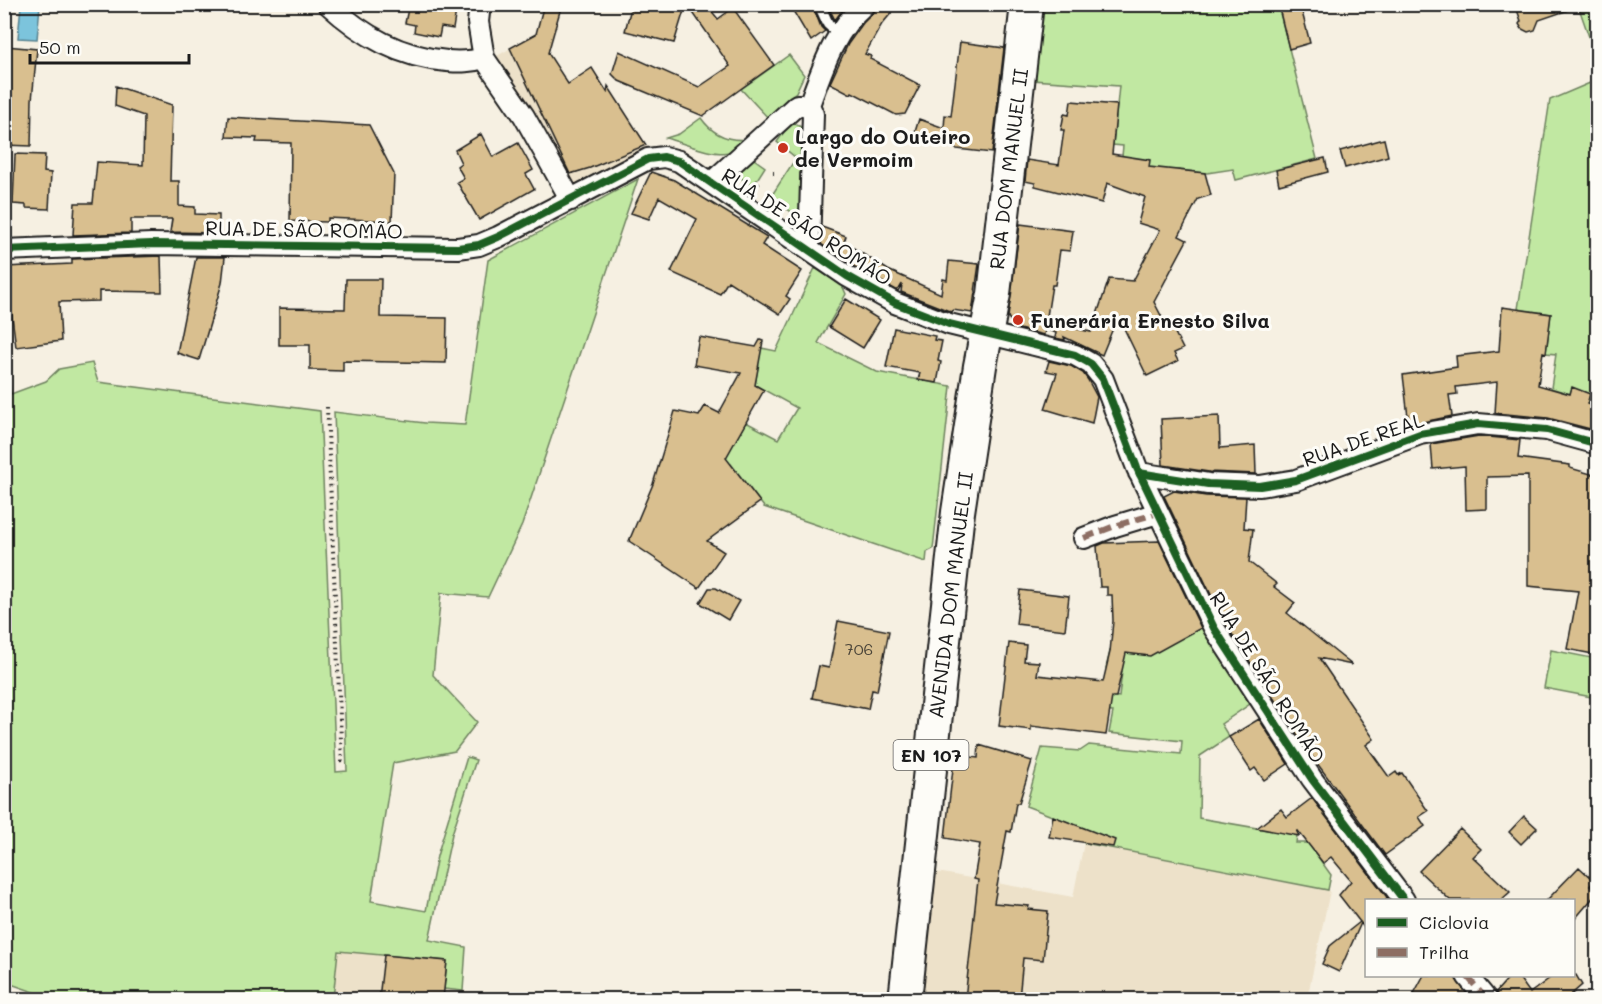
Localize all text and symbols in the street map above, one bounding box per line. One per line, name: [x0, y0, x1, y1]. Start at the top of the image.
scale bar: [30, 27, 189, 65]
text: 50 m: [39, 35, 81, 59]
street label: RUA DOM MANUEL II: [983, 67, 1033, 271]
place label: Largo do Outeiro de Vermoim: [795, 123, 970, 172]
marker: Largo do Outeiro de Vermoim: [776, 141, 790, 155]
street label: RUA DE SÃO ROMÃO: [717, 161, 897, 291]
street label: RUA DE SÃO ROMÃO: [205, 214, 403, 244]
place label: Funerária Ernesto Silva: [1030, 307, 1270, 333]
marker: Funerária Ernesto Silva: [1011, 313, 1025, 327]
street label: RUA DE REAL: [1299, 406, 1428, 472]
street label: AVENIDA DOM MANUEL II: [922, 470, 978, 720]
street label: RUA DE SÃO ROMÃO: [1205, 586, 1331, 768]
house number: 706: [845, 638, 873, 659]
road number: EN 107: [894, 740, 968, 770]
legend: [1365, 899, 1575, 977]
text: Ciclovia: [1419, 910, 1489, 934]
text: Trilha: [1419, 940, 1469, 964]

